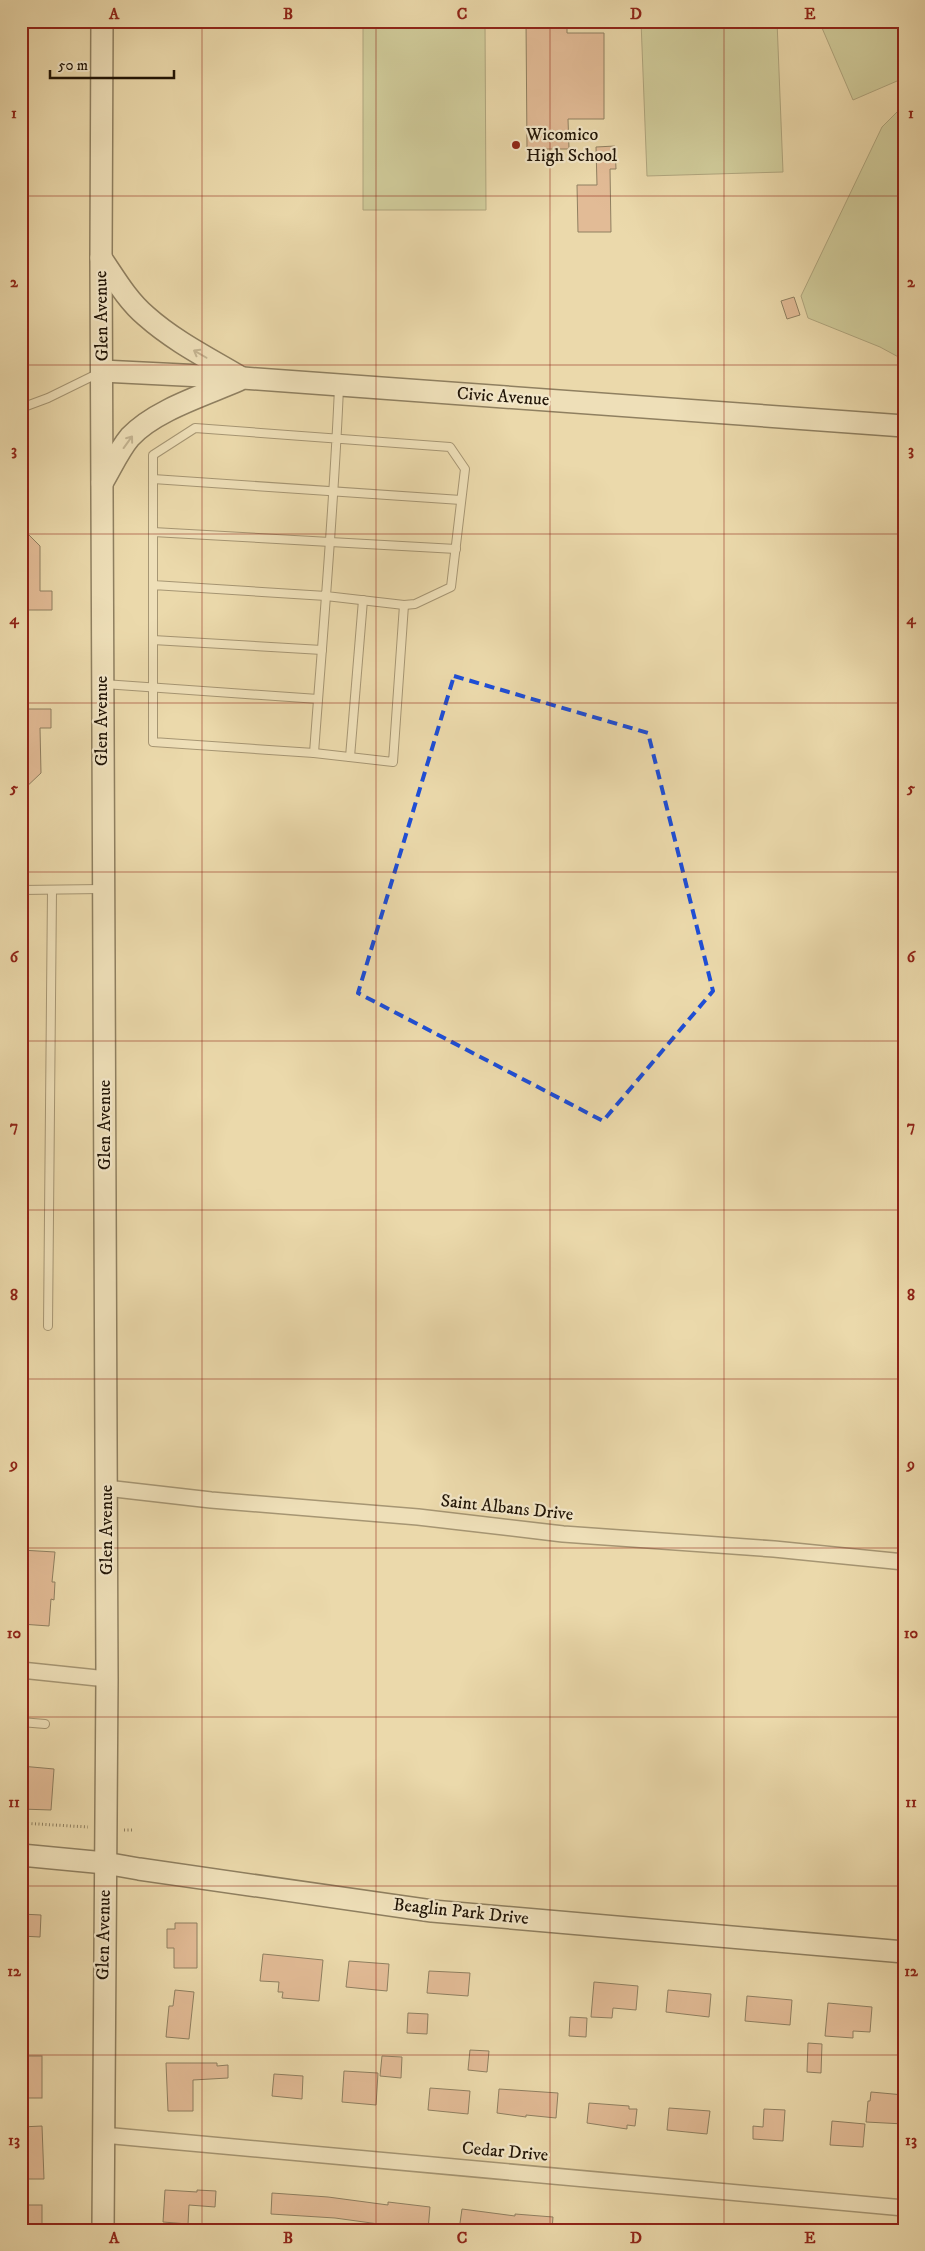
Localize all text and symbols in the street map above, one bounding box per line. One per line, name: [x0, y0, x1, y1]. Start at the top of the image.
text: A: [108, 4, 120, 24]
text: B: [283, 4, 293, 24]
text: C: [457, 4, 467, 24]
text: D: [630, 4, 642, 24]
text: E: [804, 4, 816, 24]
scale bar: [50, 48, 174, 80]
text: 50 m: [58, 56, 88, 75]
text: 1: [11, 103, 17, 123]
text: 1: [908, 103, 914, 123]
place label: Wicomico High School: [525, 124, 618, 167]
marker: Wicomico High School: [510, 139, 522, 151]
street label: Glen Avenue: [90, 271, 114, 361]
text: 2: [10, 272, 19, 292]
text: 2: [907, 272, 916, 292]
one-way arrow: [194, 348, 208, 358]
street label: Civic Avenue: [456, 383, 550, 411]
one-way arrow: [123, 435, 133, 449]
text: 3: [11, 440, 17, 460]
text: 3: [908, 440, 914, 460]
text: 4: [8, 609, 19, 629]
text: 4: [905, 609, 916, 629]
street label: Glen Avenue: [91, 676, 113, 766]
text: 5: [9, 778, 18, 798]
text: 5: [906, 778, 915, 798]
text: 6: [10, 947, 20, 967]
text: 6: [907, 947, 917, 967]
street label: Glen Avenue: [94, 1080, 116, 1170]
text: 7: [10, 1116, 18, 1136]
text: 7: [907, 1116, 915, 1136]
text: 8: [10, 1285, 18, 1305]
text: 8: [907, 1285, 915, 1305]
text: 9: [9, 1454, 18, 1474]
text: 9: [906, 1454, 915, 1474]
street label: Glen Avenue: [96, 1485, 118, 1575]
street label: Saint Albans Drive: [440, 1490, 574, 1526]
text: 10: [7, 1623, 22, 1643]
text: 10: [904, 1623, 919, 1643]
text: 11: [8, 1792, 20, 1812]
text: 11: [905, 1792, 917, 1812]
street label: Glen Avenue: [92, 1890, 116, 1980]
street label: Beaglin Park Drive: [392, 1894, 530, 1930]
text: 12: [7, 1961, 22, 1981]
text: 12: [904, 1961, 919, 1981]
text: 13: [8, 2130, 20, 2150]
text: 13: [905, 2130, 917, 2150]
street label: Cedar Drive: [461, 2137, 549, 2167]
text: A: [108, 2228, 120, 2248]
text: B: [283, 2228, 293, 2248]
text: C: [457, 2228, 467, 2248]
text: D: [630, 2228, 642, 2248]
text: E: [804, 2228, 816, 2248]

